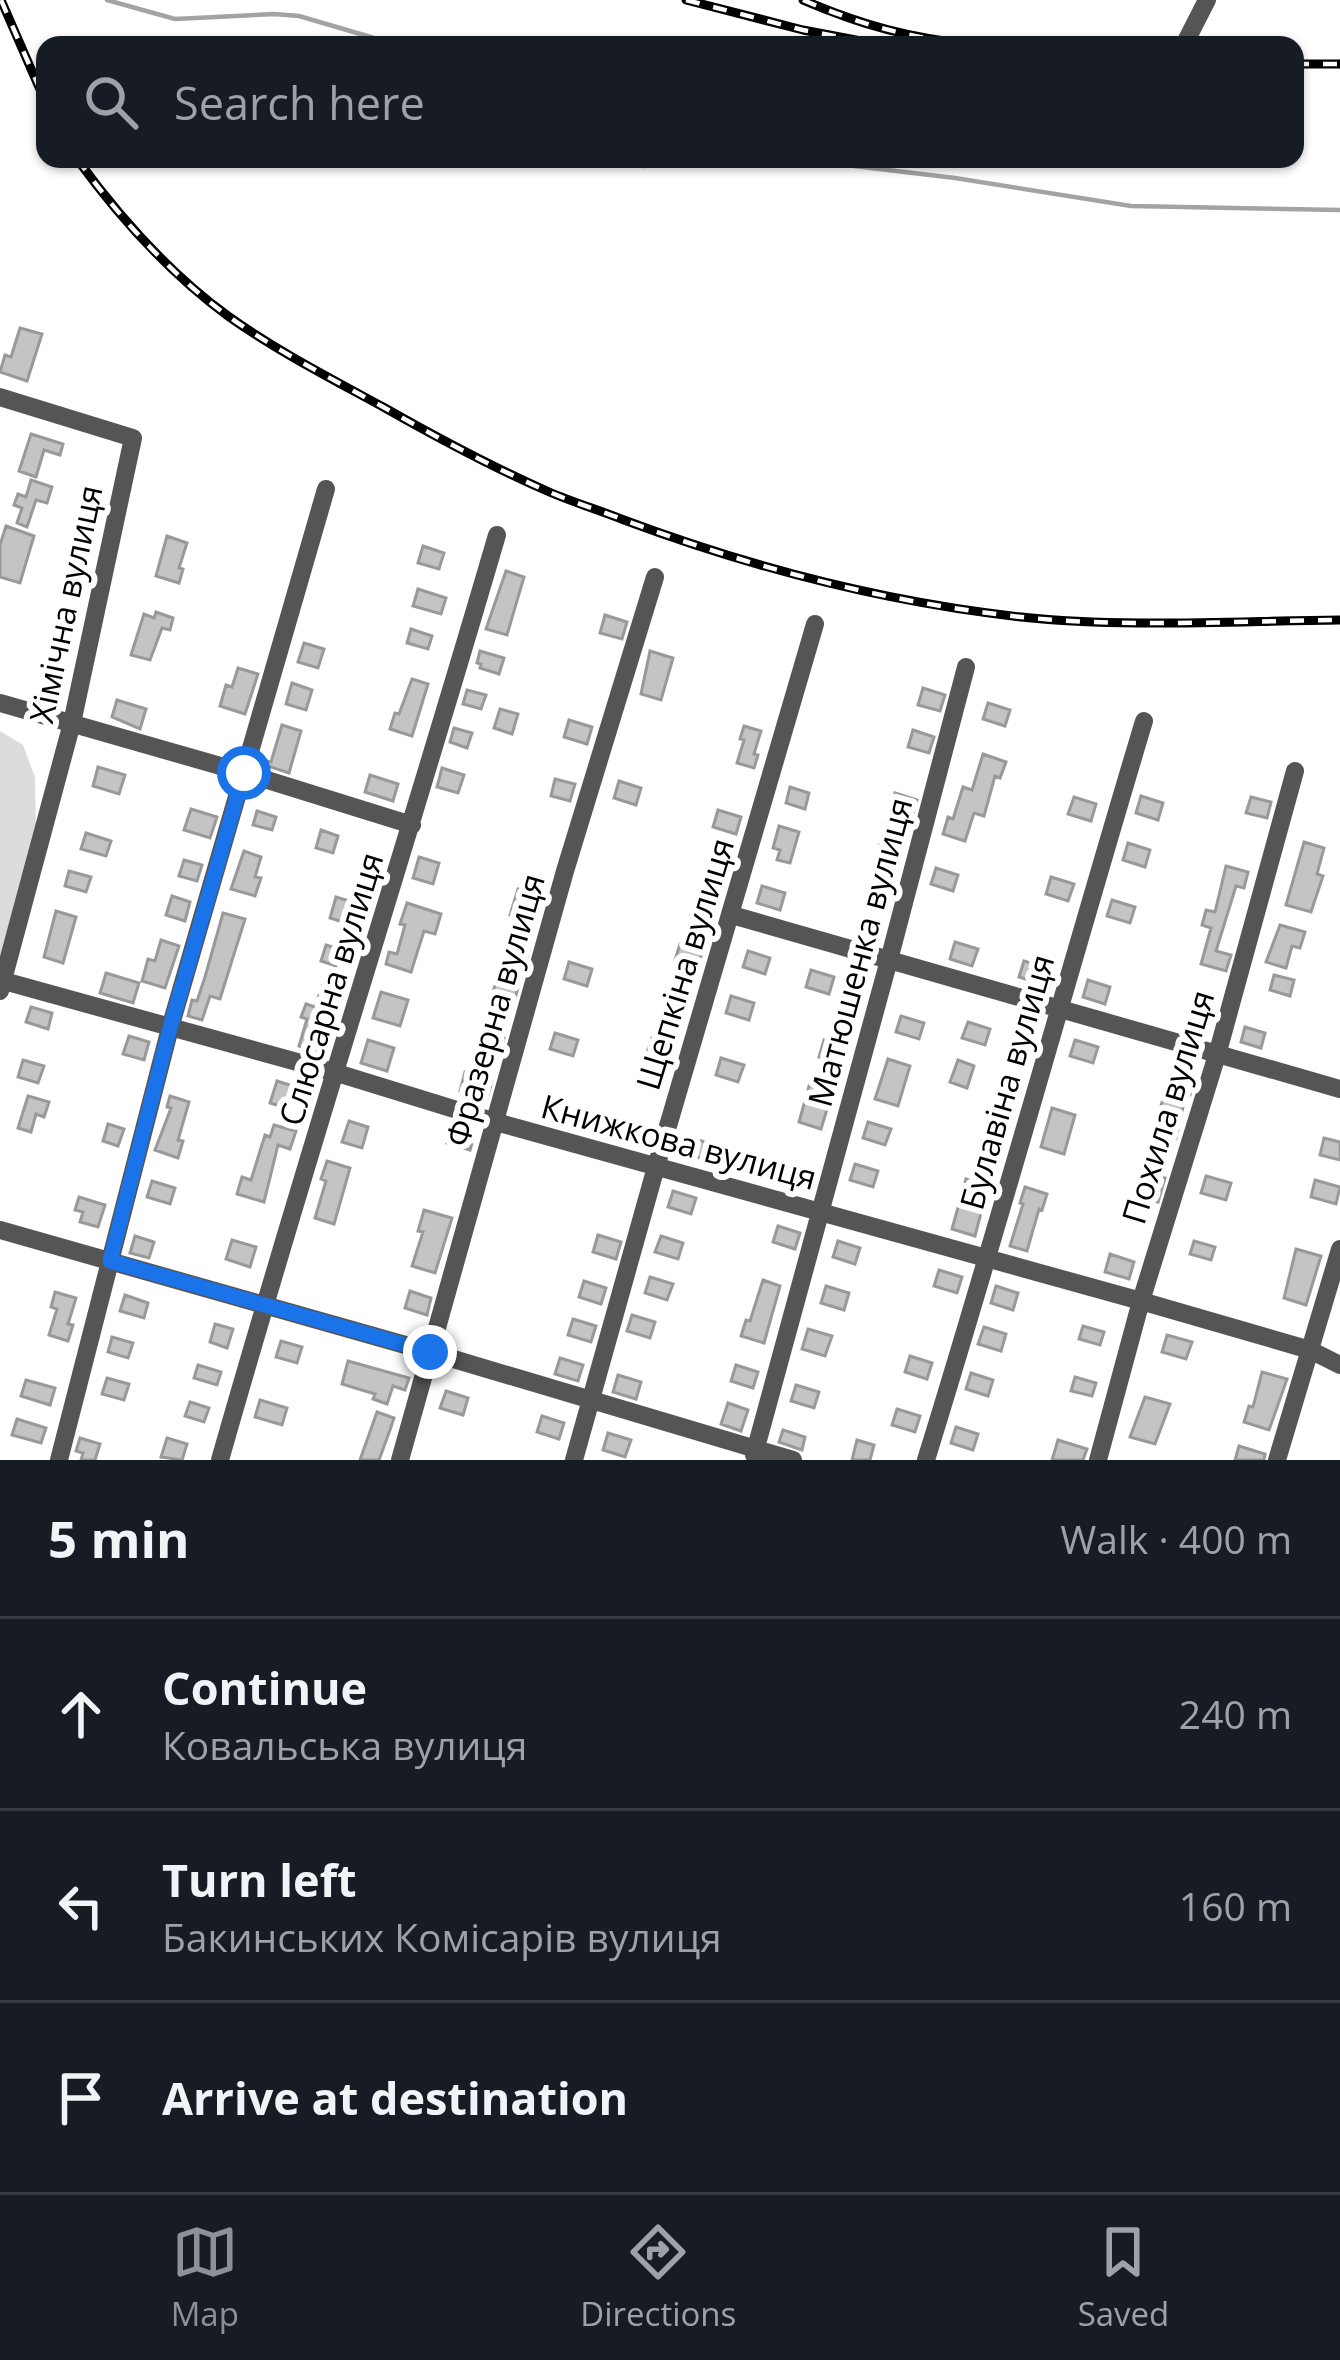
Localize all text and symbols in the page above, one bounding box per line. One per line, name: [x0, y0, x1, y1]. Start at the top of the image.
search box: [36, 36, 1304, 168]
icon: search: [78, 69, 144, 135]
text: Search here: [174, 72, 425, 133]
street label: Хімічна вулиця: [18, 481, 113, 727]
route start: [217, 746, 271, 800]
street label: Матюшенка вулиця: [797, 793, 922, 1111]
street label: Щепкіна вулиця: [625, 833, 744, 1095]
street label: Слюсарна вулиця: [268, 847, 393, 1131]
street label: Фразерна вулиця: [434, 868, 555, 1151]
street label: Булавіна вулиця: [949, 949, 1064, 1215]
street label: Похила вулиця: [1111, 984, 1224, 1229]
street label: Книжкова вулиця: [536, 1083, 822, 1200]
route end: [403, 1325, 457, 1379]
text: 5 min: [48, 1503, 190, 1573]
text: Walk · 400 m: [1060, 1512, 1292, 1565]
text: Continue: [162, 1657, 367, 1718]
icon: ahead: [48, 1681, 114, 1747]
text: 240 m: [1179, 1687, 1292, 1740]
text: Ковальська вулиця: [162, 1718, 527, 1771]
text: Turn left: [162, 1849, 357, 1910]
icon: left: [48, 1873, 114, 1939]
text: 160 m: [1179, 1879, 1292, 1932]
text: Бакинських Комісарів вулиця: [162, 1910, 722, 1963]
icon: arrive: [48, 2065, 114, 2131]
text: Arrive at destination: [162, 2067, 628, 2128]
tab: Map: [171, 2219, 239, 2336]
tab: Directions: [580, 2219, 736, 2336]
tab: Saved: [1078, 2219, 1169, 2336]

